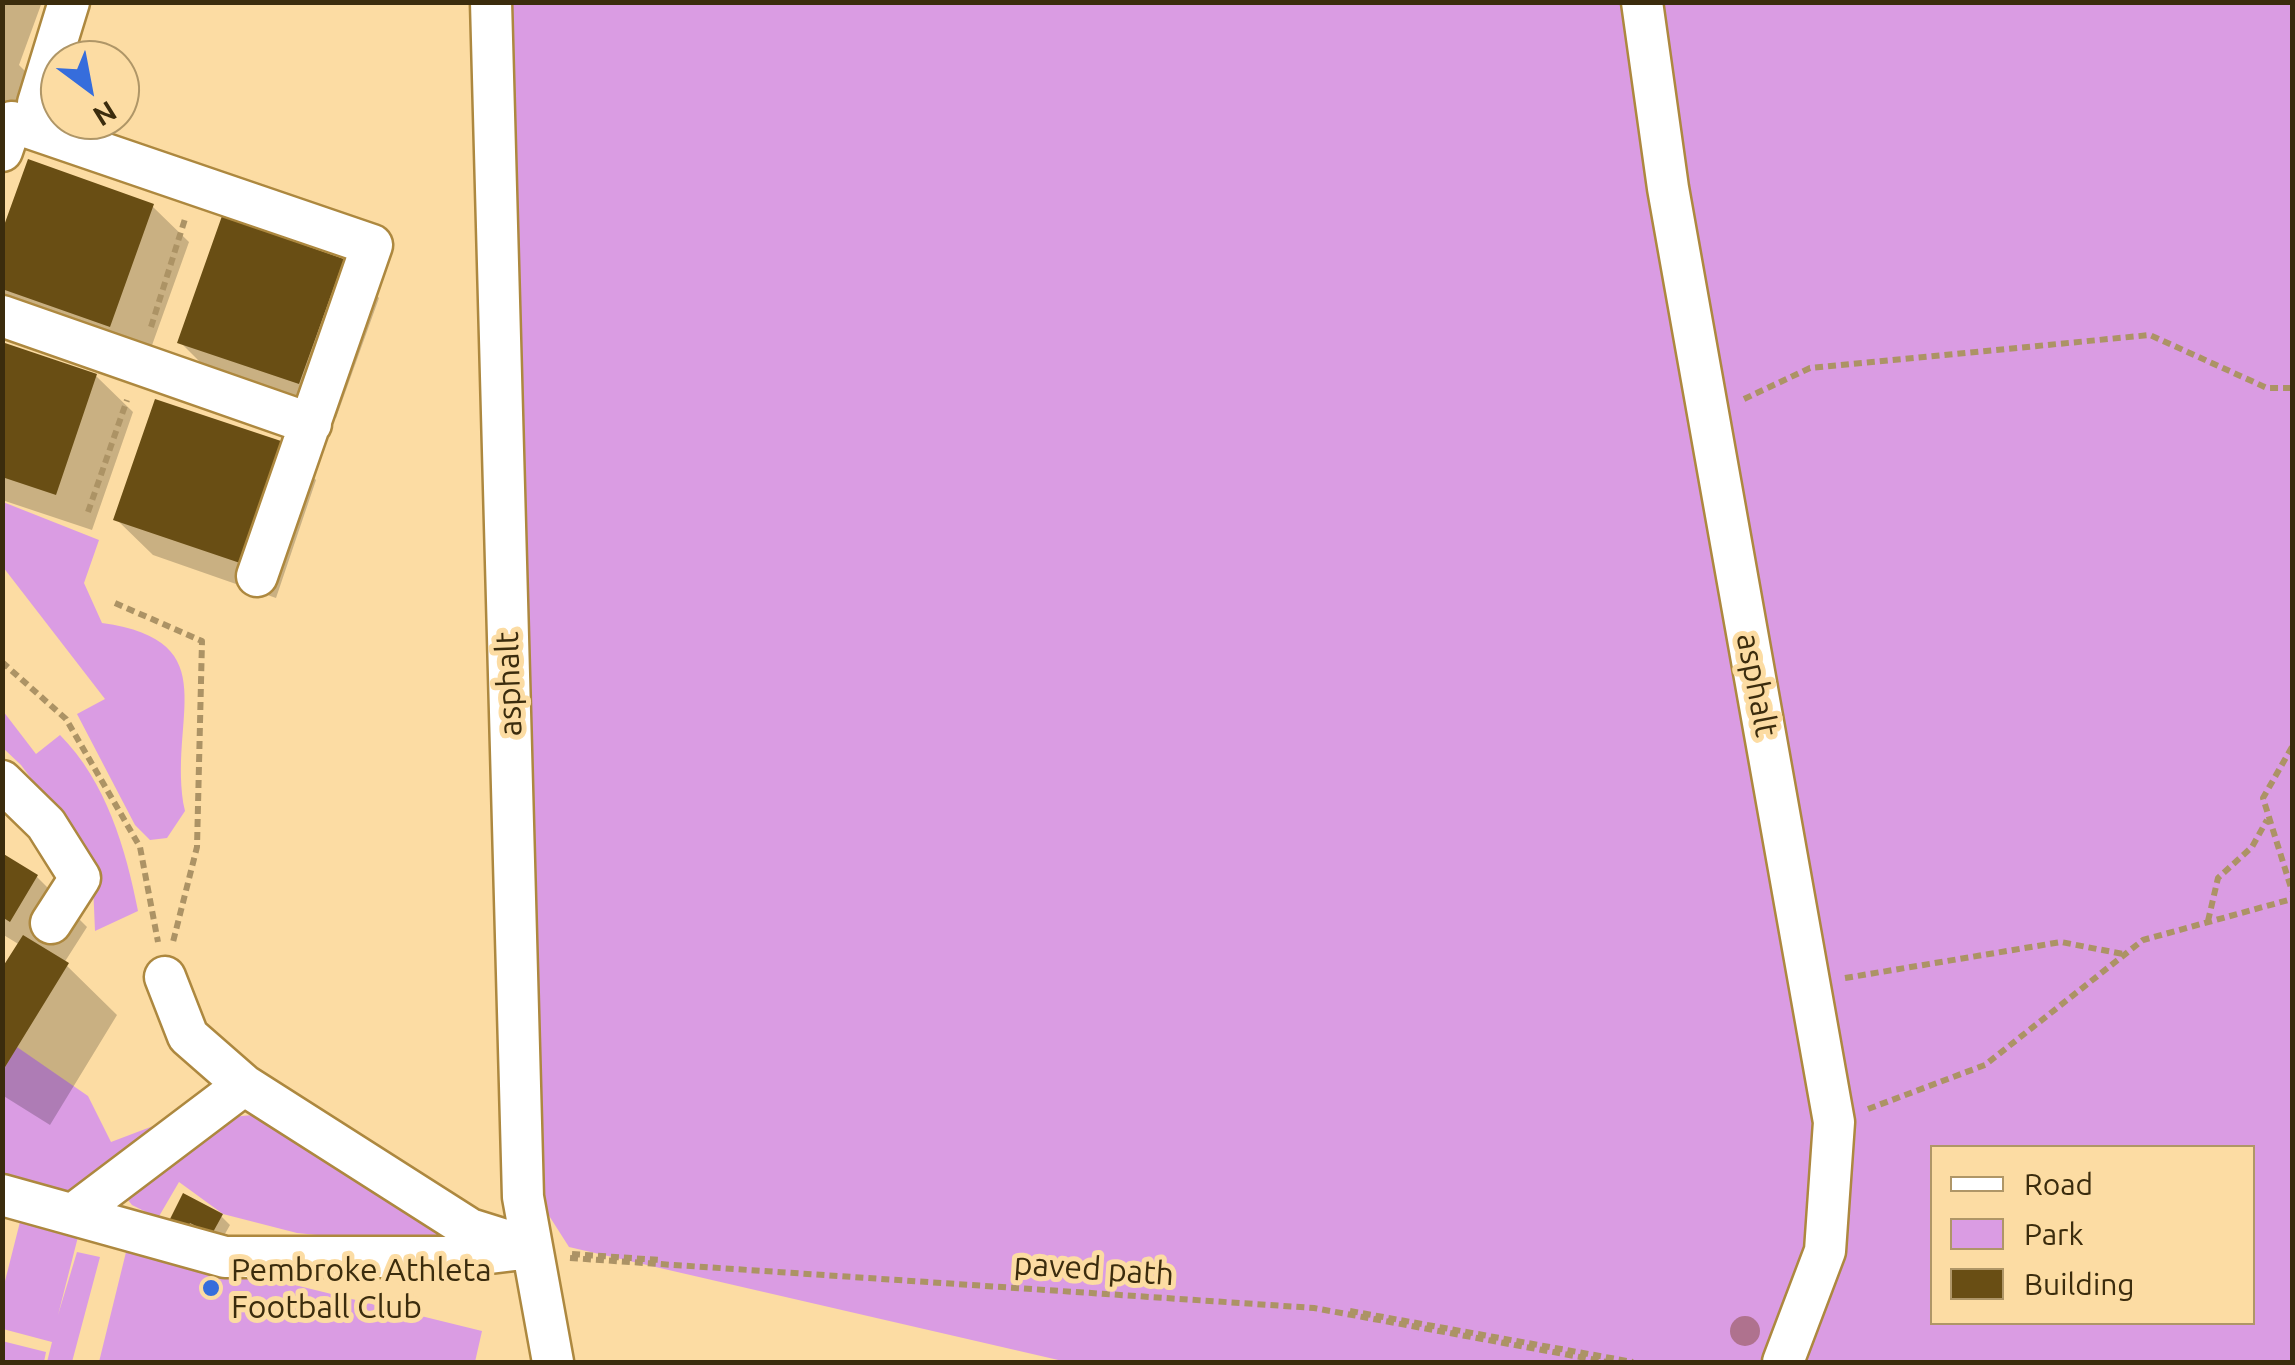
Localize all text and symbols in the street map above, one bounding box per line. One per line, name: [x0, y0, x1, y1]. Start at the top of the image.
north arrow: [40, 40, 140, 140]
text: N: [88, 95, 122, 133]
street label: asphalt: [1728, 630, 1786, 740]
street label: asphalt: [488, 631, 530, 737]
legend: [1930, 1145, 2255, 1325]
text: Road: [2024, 1167, 2093, 1201]
text: Park: [2024, 1217, 2084, 1251]
street label: paved path: [1013, 1244, 1175, 1294]
place label: Pembroke Athleta Football Club: [231, 1251, 492, 1326]
text: Building: [2024, 1267, 2135, 1301]
marker: Pembroke Athleta Football Club: [200, 1277, 222, 1299]

